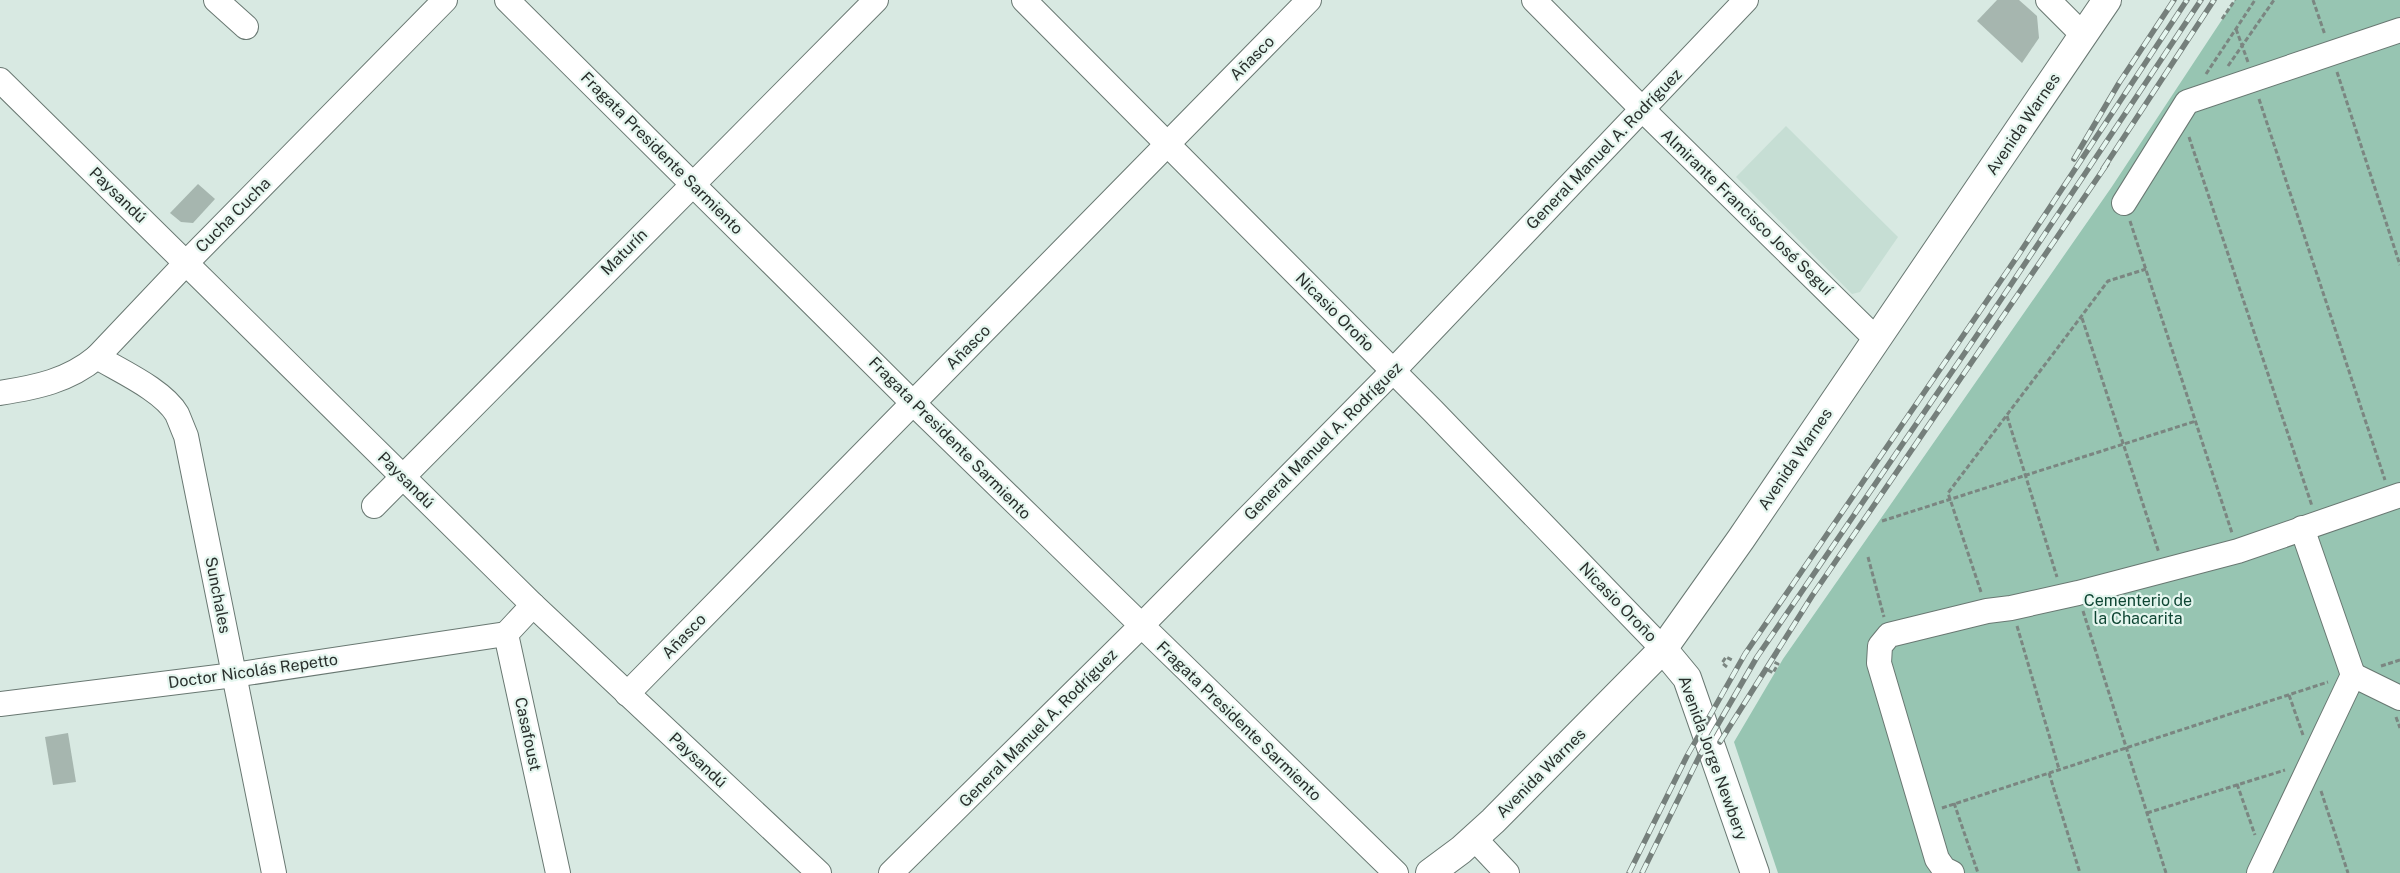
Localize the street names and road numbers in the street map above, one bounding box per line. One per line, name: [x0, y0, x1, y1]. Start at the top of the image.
street label: Añasco: [1226, 32, 1278, 84]
street label: General Manuel A. Rodríguez: [1522, 65, 1686, 233]
street label: Fragata Presidente Sarmiento: [577, 68, 747, 238]
street label: Avenida Warnes: [1982, 70, 2064, 178]
street label: Almirante Francisco José Seguí: [1657, 125, 1838, 300]
street label: Paysandú: [85, 163, 151, 227]
street label: Cucha Cucha: [192, 174, 274, 256]
street label: Maturín: [597, 225, 651, 279]
street label: Nicasio Oroño: [1292, 269, 1378, 355]
street label: Añasco: [942, 321, 994, 373]
street label: Fragata Presidente Sarmiento: [865, 353, 1035, 523]
street label: General Manuel A. Rodríguez: [1240, 358, 1406, 524]
street label: Avenida Warnes: [1754, 405, 1836, 513]
street label: Paysandú: [374, 448, 438, 512]
street label: Sunchales: [201, 555, 235, 635]
street label: Nicasio Oroño: [1575, 558, 1661, 646]
street label: Añasco: [658, 610, 710, 662]
street label: Fragata Presidente Sarmiento: [1153, 637, 1325, 805]
street label: General Manuel A. Rodríguez: [955, 645, 1121, 811]
street label: Doctor Nicolás Repetto: [167, 650, 339, 692]
street label: Avenida Jorge Newbery: [1674, 673, 1752, 843]
street label: Casafoust: [511, 695, 545, 773]
street label: Avenida Warnes: [1492, 724, 1590, 822]
street label: Paysandú: [665, 728, 731, 792]

